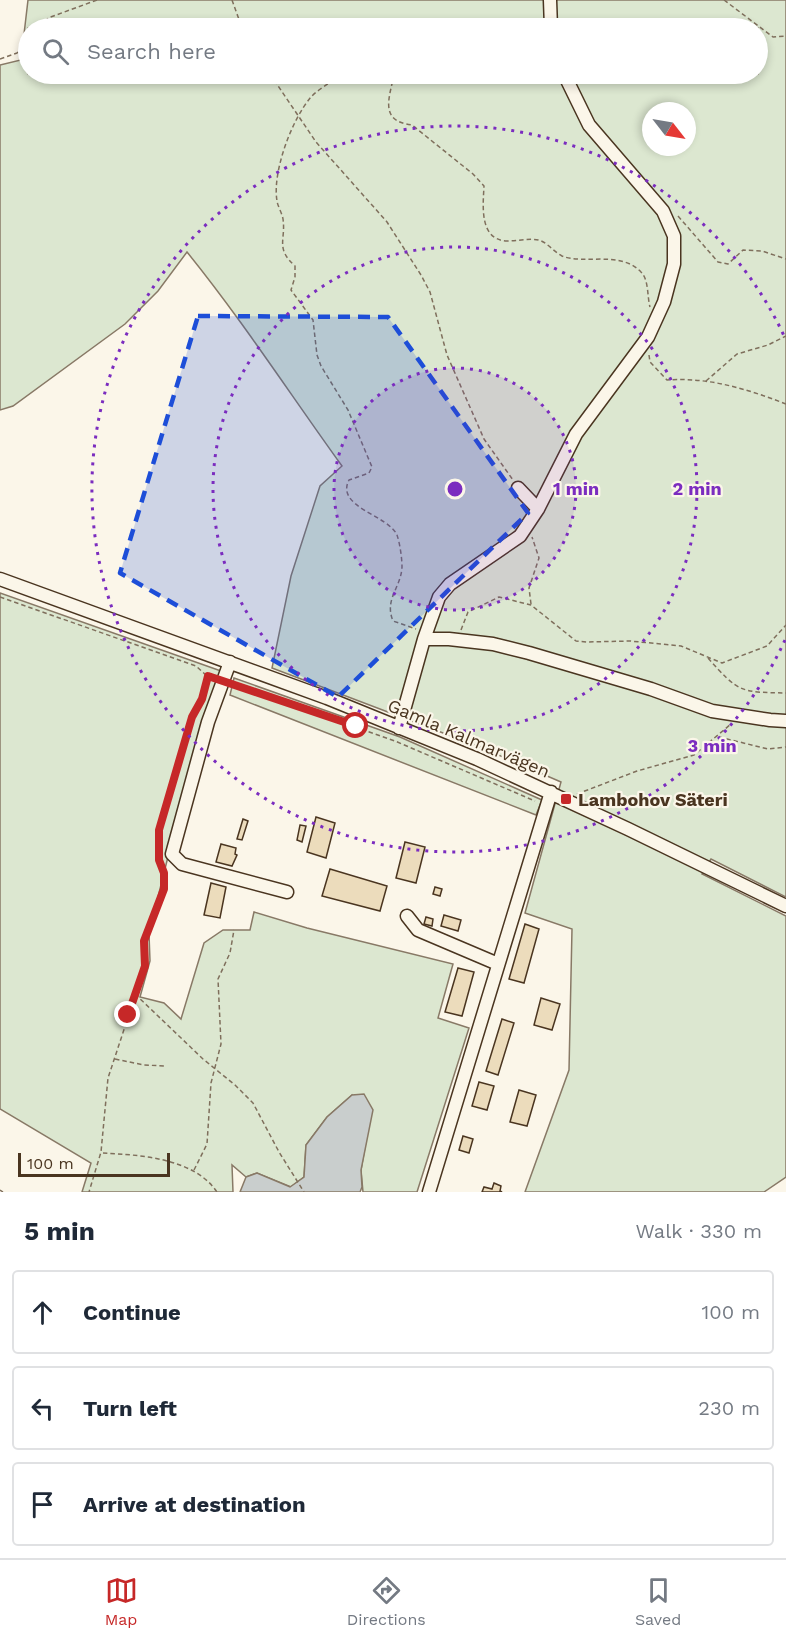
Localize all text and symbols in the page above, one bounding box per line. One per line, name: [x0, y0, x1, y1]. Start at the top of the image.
search box: [18, 18, 768, 84]
icon: search: [39, 35, 72, 68]
text: Search here: [87, 39, 216, 64]
north arrow: [642, 102, 696, 156]
text: 1 min: [553, 478, 599, 499]
text: 2 min: [672, 478, 722, 499]
centre of rings: [445, 479, 465, 499]
street label: Gamla Kalmarvägen: [385, 694, 553, 782]
route start: [342, 712, 368, 738]
text: 3 min: [687, 735, 737, 756]
place label: Lambohov Säteri: [578, 789, 728, 810]
marker: Lambohov Säteri: [559, 792, 573, 806]
route end: [114, 1001, 140, 1027]
scale bar: [18, 1150, 170, 1178]
text: 100 m: [27, 1154, 74, 1173]
text: 5 min: [24, 1216, 95, 1246]
text: Walk · 330 m: [635, 1219, 762, 1243]
icon: ahead: [26, 1296, 59, 1329]
text: Continue: [83, 1300, 181, 1325]
text: 100 m: [701, 1300, 760, 1324]
icon: left: [26, 1392, 59, 1425]
text: Turn left: [83, 1396, 177, 1421]
text: 230 m: [698, 1396, 760, 1420]
icon: arrive: [26, 1488, 59, 1521]
text: Arrive at destination: [83, 1492, 306, 1517]
tab: Map: [105, 1574, 138, 1629]
tab: Directions: [347, 1574, 426, 1629]
tab: Saved: [635, 1574, 681, 1629]

